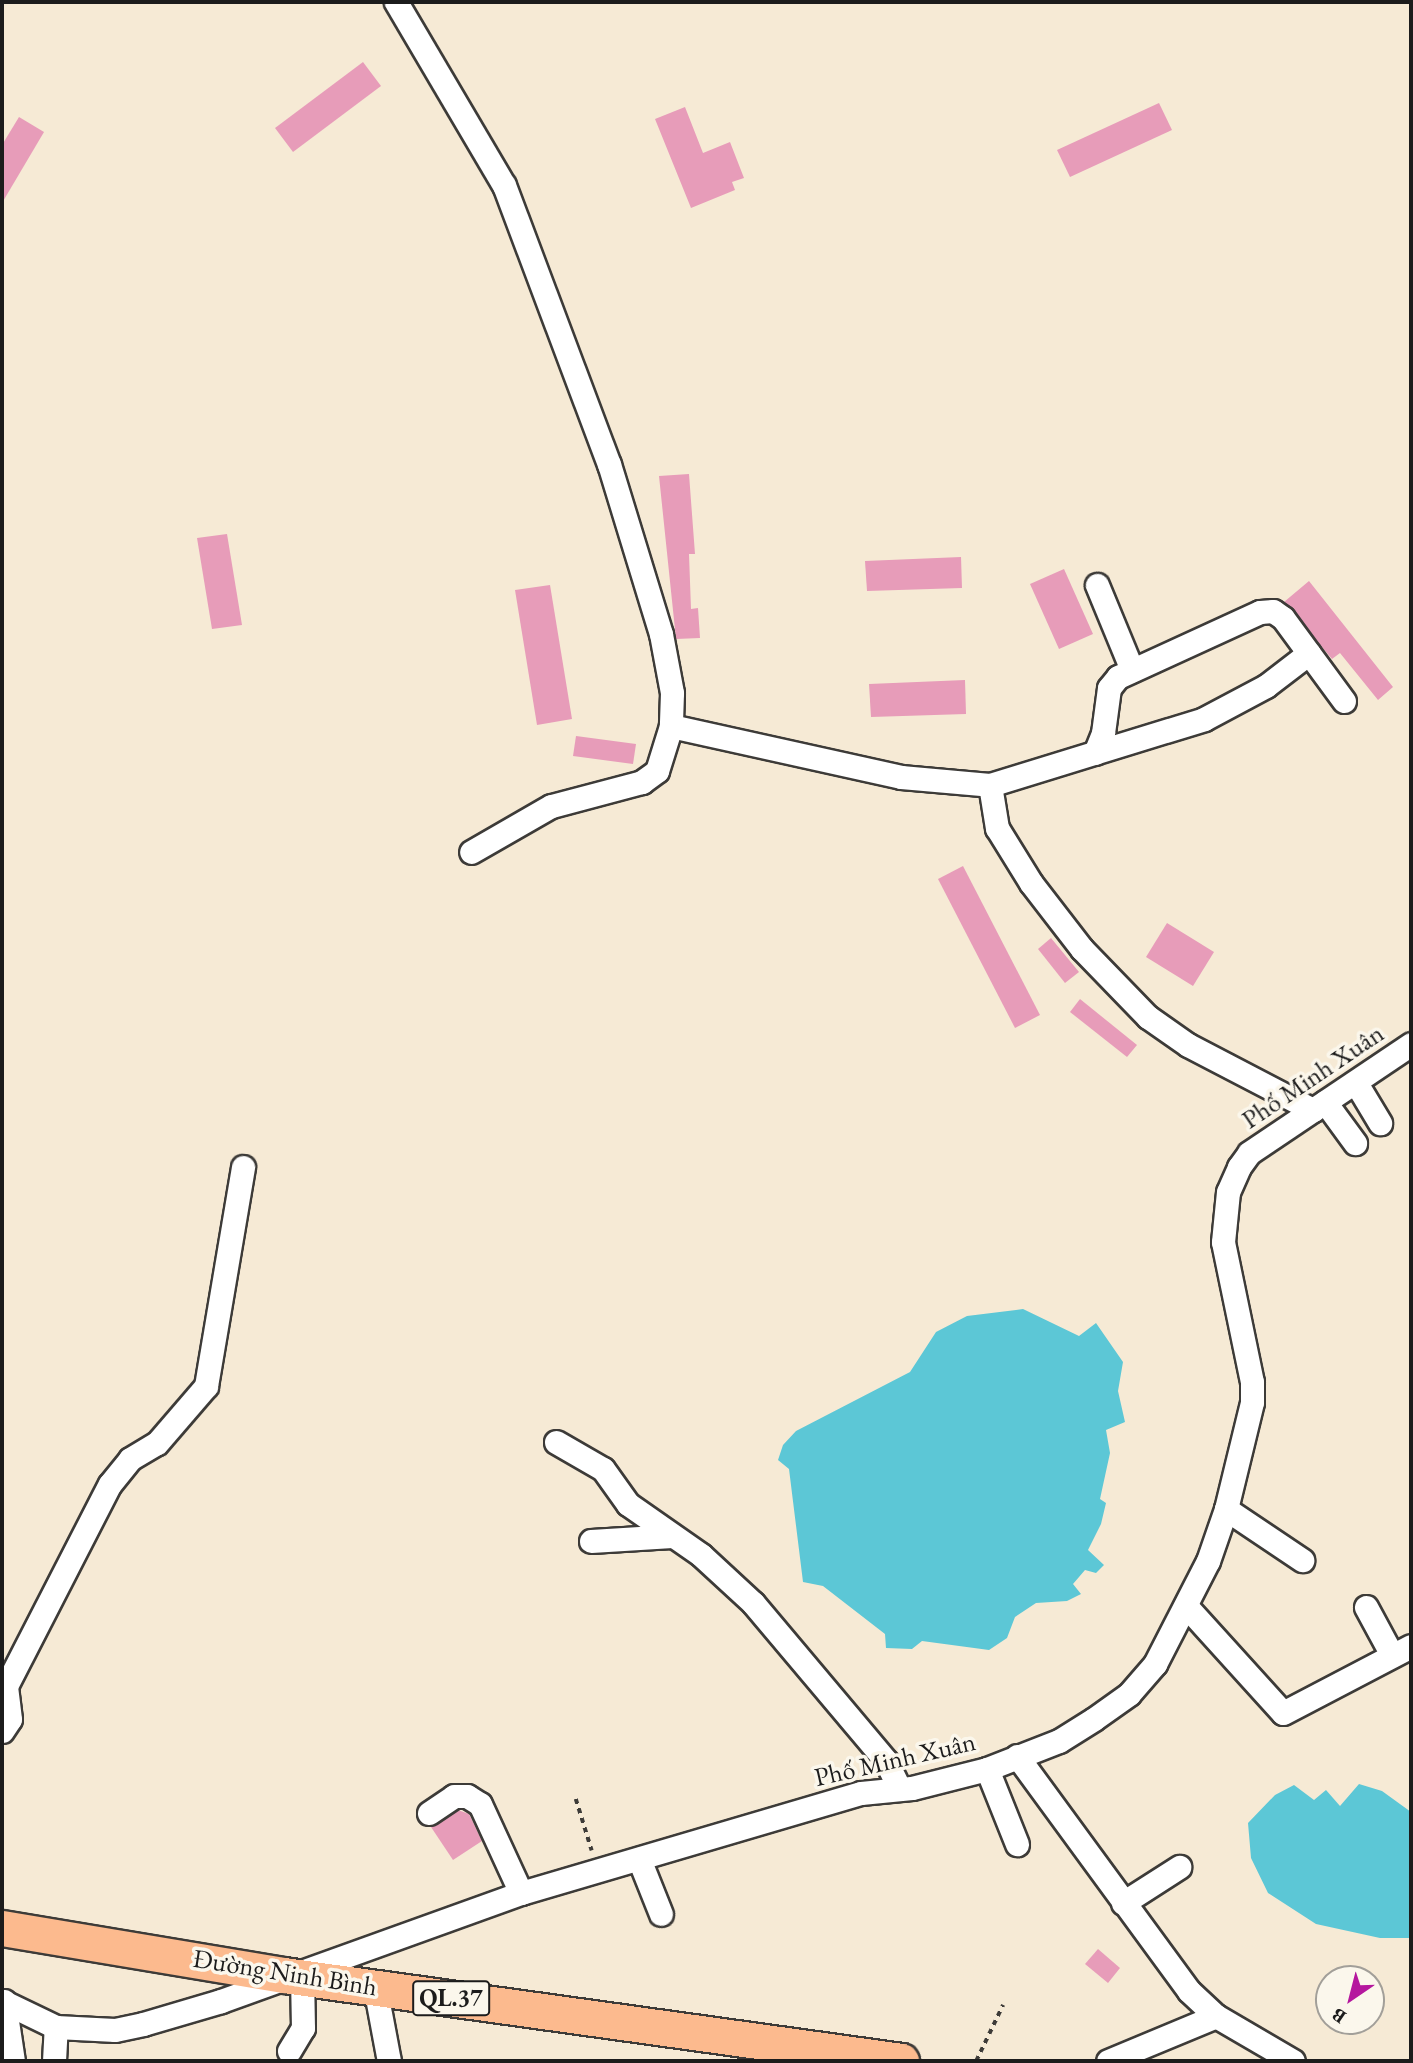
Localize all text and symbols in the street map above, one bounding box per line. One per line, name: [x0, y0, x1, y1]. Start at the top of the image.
street label: Phố Minh Xuân: [1236, 1018, 1390, 1136]
street label: Phố Minh Xuân: [812, 1726, 978, 1794]
street label: Đường Ninh Bình: [191, 1943, 379, 2003]
north arrow: [1315, 1965, 1385, 2035]
road number: QL.37: [411, 1978, 491, 2019]
text: B: [1327, 2002, 1351, 2030]

